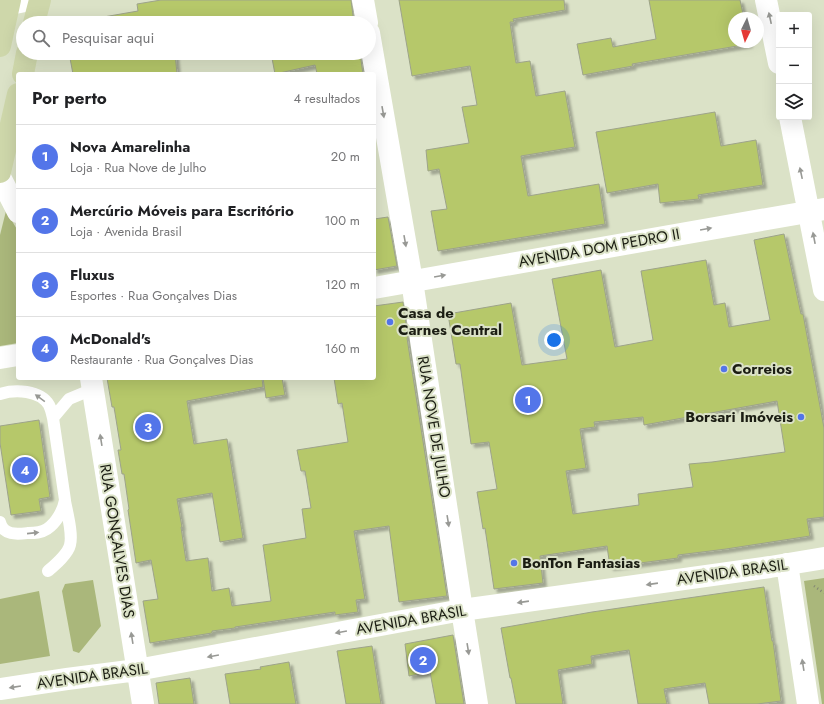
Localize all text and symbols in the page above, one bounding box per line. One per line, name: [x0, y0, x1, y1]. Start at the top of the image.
north arrow: [728, 12, 764, 48]
one-way arrow: [766, 12, 772, 24]
map controls: [776, 12, 812, 120]
button: +: [776, 12, 812, 48]
search box: [16, 16, 376, 60]
icon: search: [30, 27, 52, 49]
text: Pesquisar aqui: [62, 27, 154, 49]
button: −: [776, 48, 812, 84]
button: layers: [776, 84, 812, 120]
text: Por perto: [32, 86, 107, 110]
text: 4 resultados: [293, 89, 360, 108]
one-way arrow: [380, 106, 386, 119]
text: Nova Amarelinha: [70, 136, 190, 158]
text: 1: [42, 147, 48, 166]
text: 20 m: [331, 147, 360, 166]
text: Loja · Rua Nove de Julho: [70, 158, 206, 177]
one-way arrow: [798, 167, 804, 179]
text: Mercúrio Móveis para Escritório: [70, 200, 294, 222]
text: 2: [41, 211, 49, 230]
text: 100 m: [325, 211, 360, 230]
text: Loja · Avenida Brasil: [70, 222, 182, 241]
street label: AVENIDA DOM PEDRO II: [517, 223, 681, 273]
one-way arrow: [700, 226, 712, 232]
one-way arrow: [811, 232, 817, 244]
one-way arrow: [402, 234, 408, 247]
text: Fluxus: [70, 264, 114, 286]
one-way arrow: [434, 273, 446, 279]
text: 3: [41, 275, 49, 294]
text: 120 m: [325, 275, 360, 294]
text: Esportes · Rua Gonçalves Dias: [70, 286, 237, 305]
place label: Casa de Carnes Central: [398, 302, 502, 341]
marker: Casa de Carnes Central: [385, 317, 395, 327]
text: McDonald's: [70, 328, 151, 350]
your location: [544, 330, 564, 350]
text: 4: [40, 339, 50, 358]
text: 160 m: [325, 339, 360, 358]
text: Restaurante · Rua Gonçalves Dias: [70, 350, 253, 369]
street label: RUA NOVE DE JULHO: [412, 355, 456, 500]
place label: Correios: [732, 358, 792, 380]
marker: Correios: [719, 364, 729, 374]
pin: 1: [515, 385, 541, 415]
one-way arrow: [35, 394, 46, 402]
place label: Borsari Imóveis: [685, 406, 793, 428]
pin: 3: [135, 412, 161, 442]
marker: Borsari Imóveis: [796, 412, 806, 422]
one-way arrow: [98, 434, 104, 446]
pin: 4: [12, 455, 38, 485]
street label: RUA GONÇALVES DIAS: [94, 462, 140, 620]
one-way arrow: [445, 515, 451, 527]
one-way arrow: [27, 530, 39, 536]
place label: BonTon Fantasias: [522, 552, 640, 574]
street label: AVENIDA BRASIL: [675, 553, 789, 591]
marker: BonTon Fantasias: [509, 558, 519, 568]
one-way arrow: [645, 581, 658, 587]
street label: AVENIDA BRASIL: [354, 599, 468, 640]
one-way arrow: [517, 599, 529, 605]
one-way arrow: [334, 630, 347, 636]
one-way arrow: [129, 632, 135, 644]
one-way arrow: [465, 643, 471, 655]
pin: 2: [410, 645, 436, 675]
one-way arrow: [207, 653, 219, 659]
street label: AVENIDA BRASIL: [35, 657, 149, 695]
one-way arrow: [800, 659, 806, 671]
one-way arrow: [9, 684, 21, 690]

